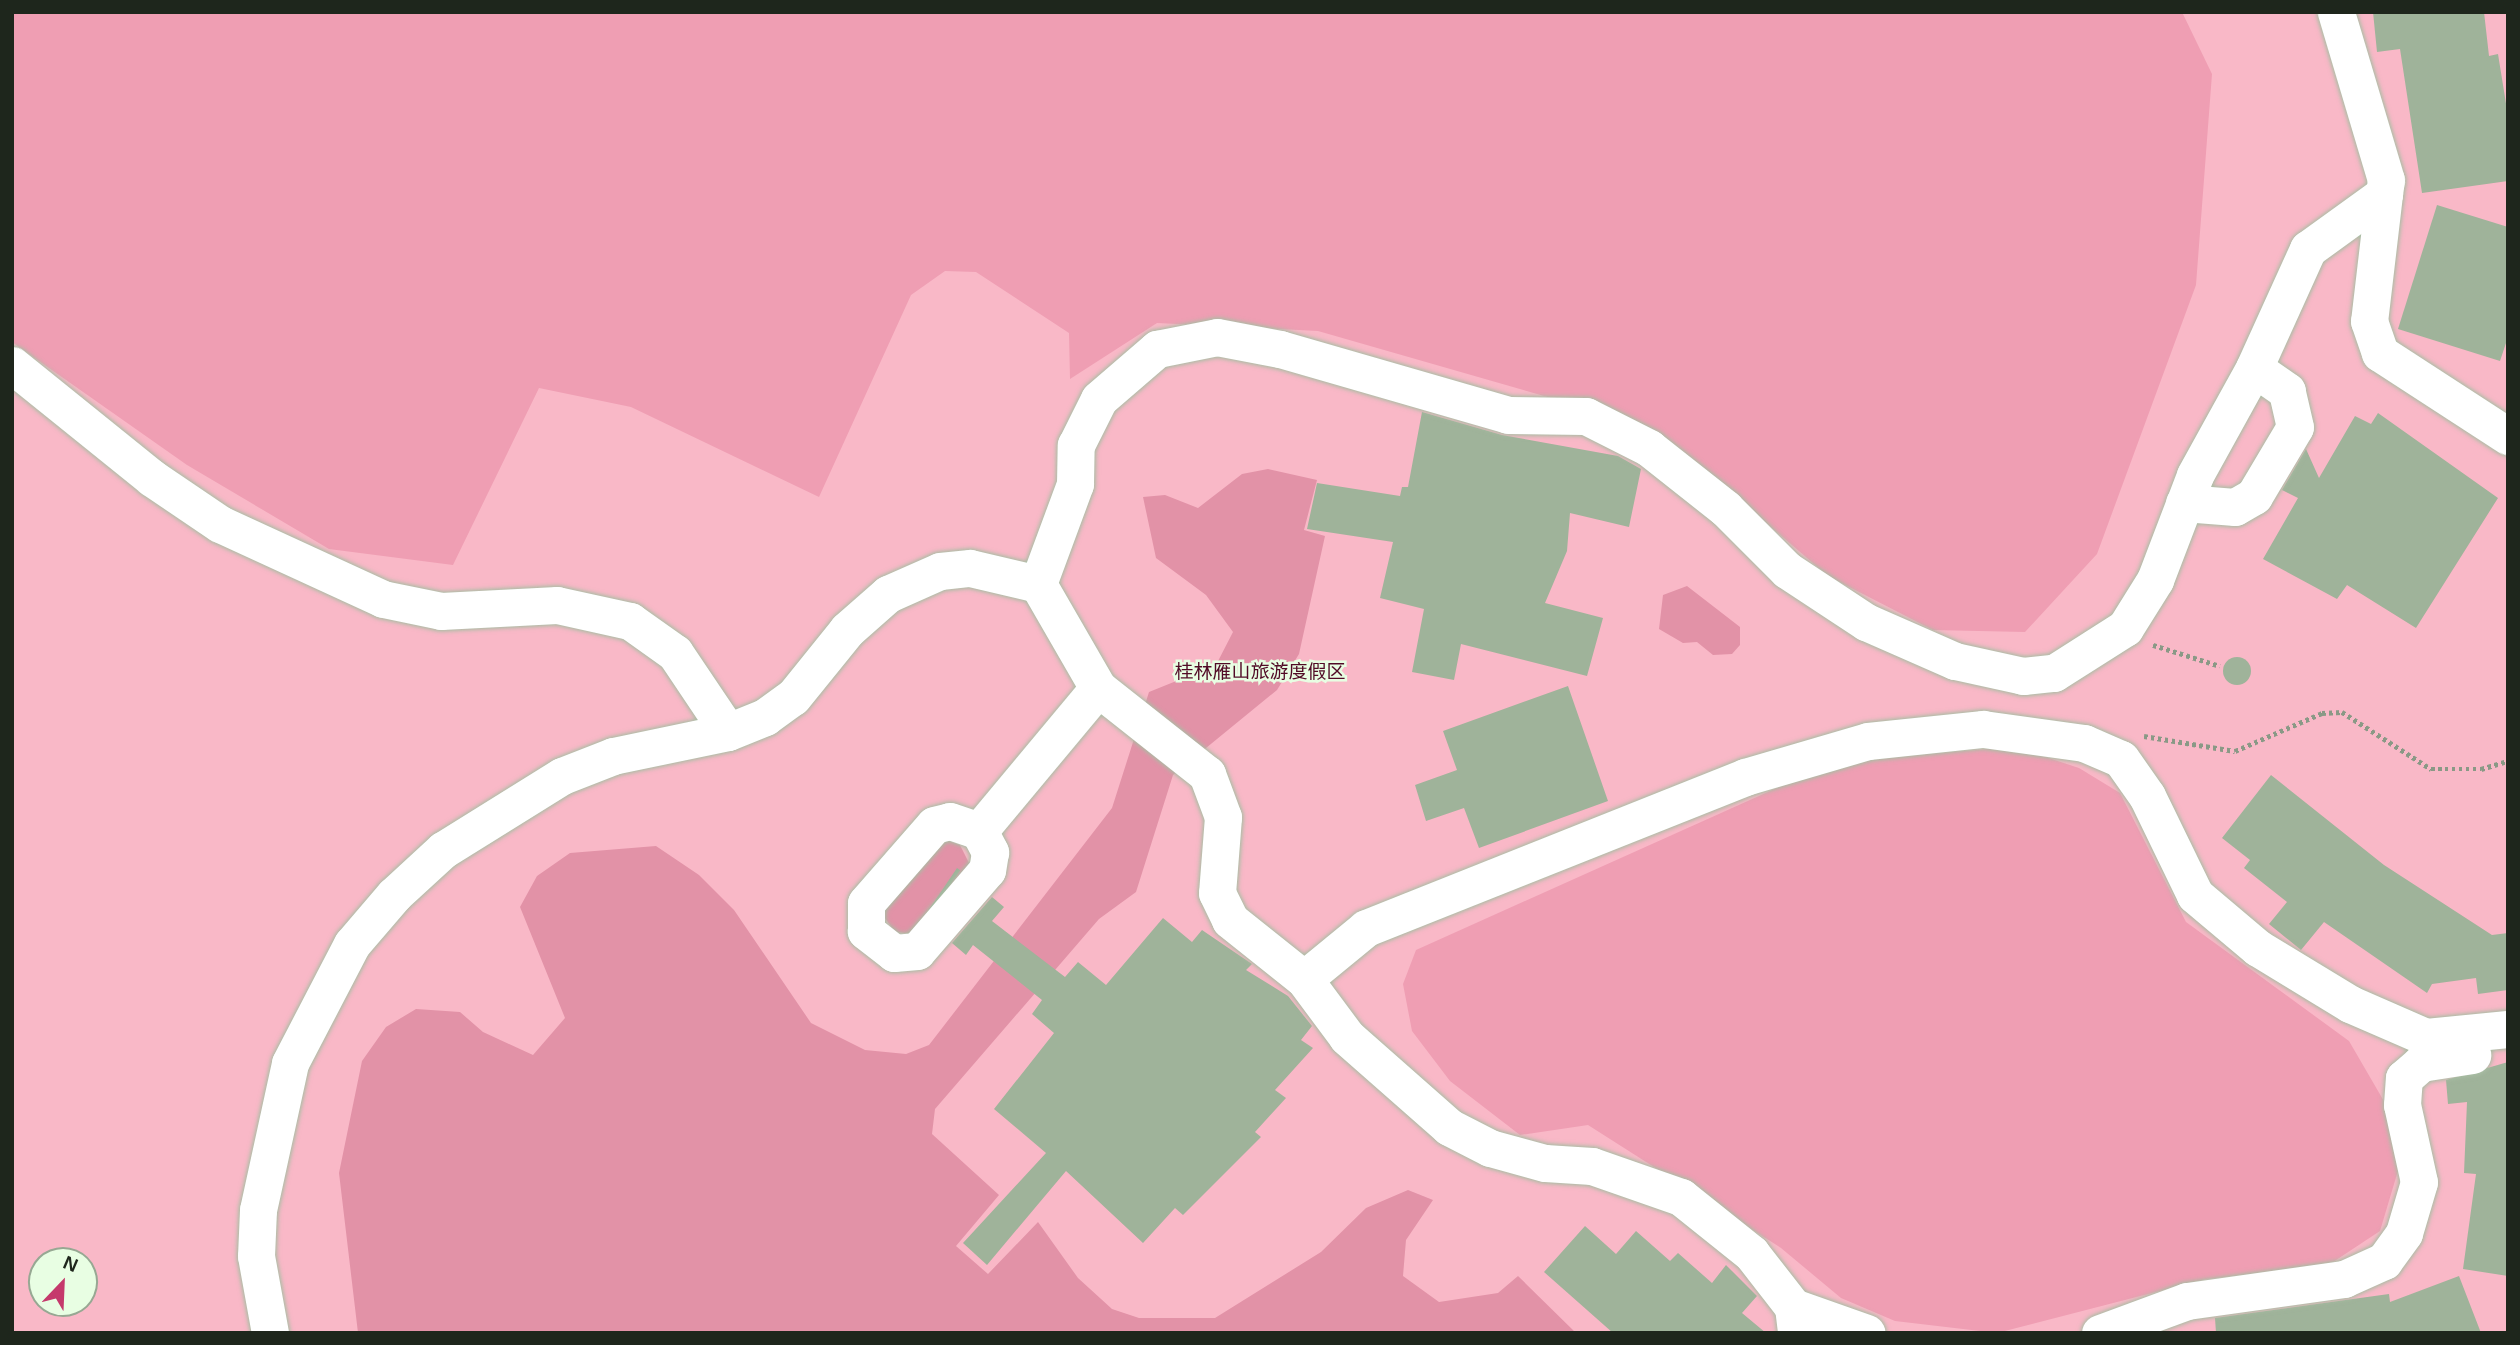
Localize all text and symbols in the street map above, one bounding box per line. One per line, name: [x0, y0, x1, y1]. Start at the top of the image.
park label: 桂林雁山旅游度假区: [1175, 661, 1345, 683]
north arrow: [28, 1247, 98, 1317]
text: N: [60, 1252, 81, 1276]

